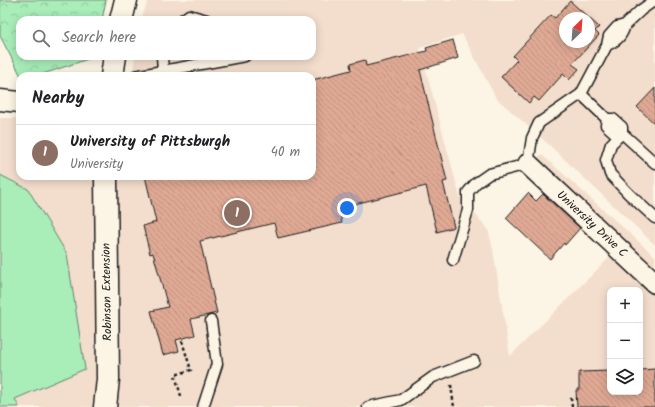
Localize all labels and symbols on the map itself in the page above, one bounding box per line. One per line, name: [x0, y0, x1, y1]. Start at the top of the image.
north arrow: [559, 12, 595, 48]
street label: University Drive C: [552, 186, 632, 262]
pin: 1: [224, 198, 250, 228]
your location: [337, 198, 357, 218]
street label: Robinson Extension: [97, 243, 117, 341]

